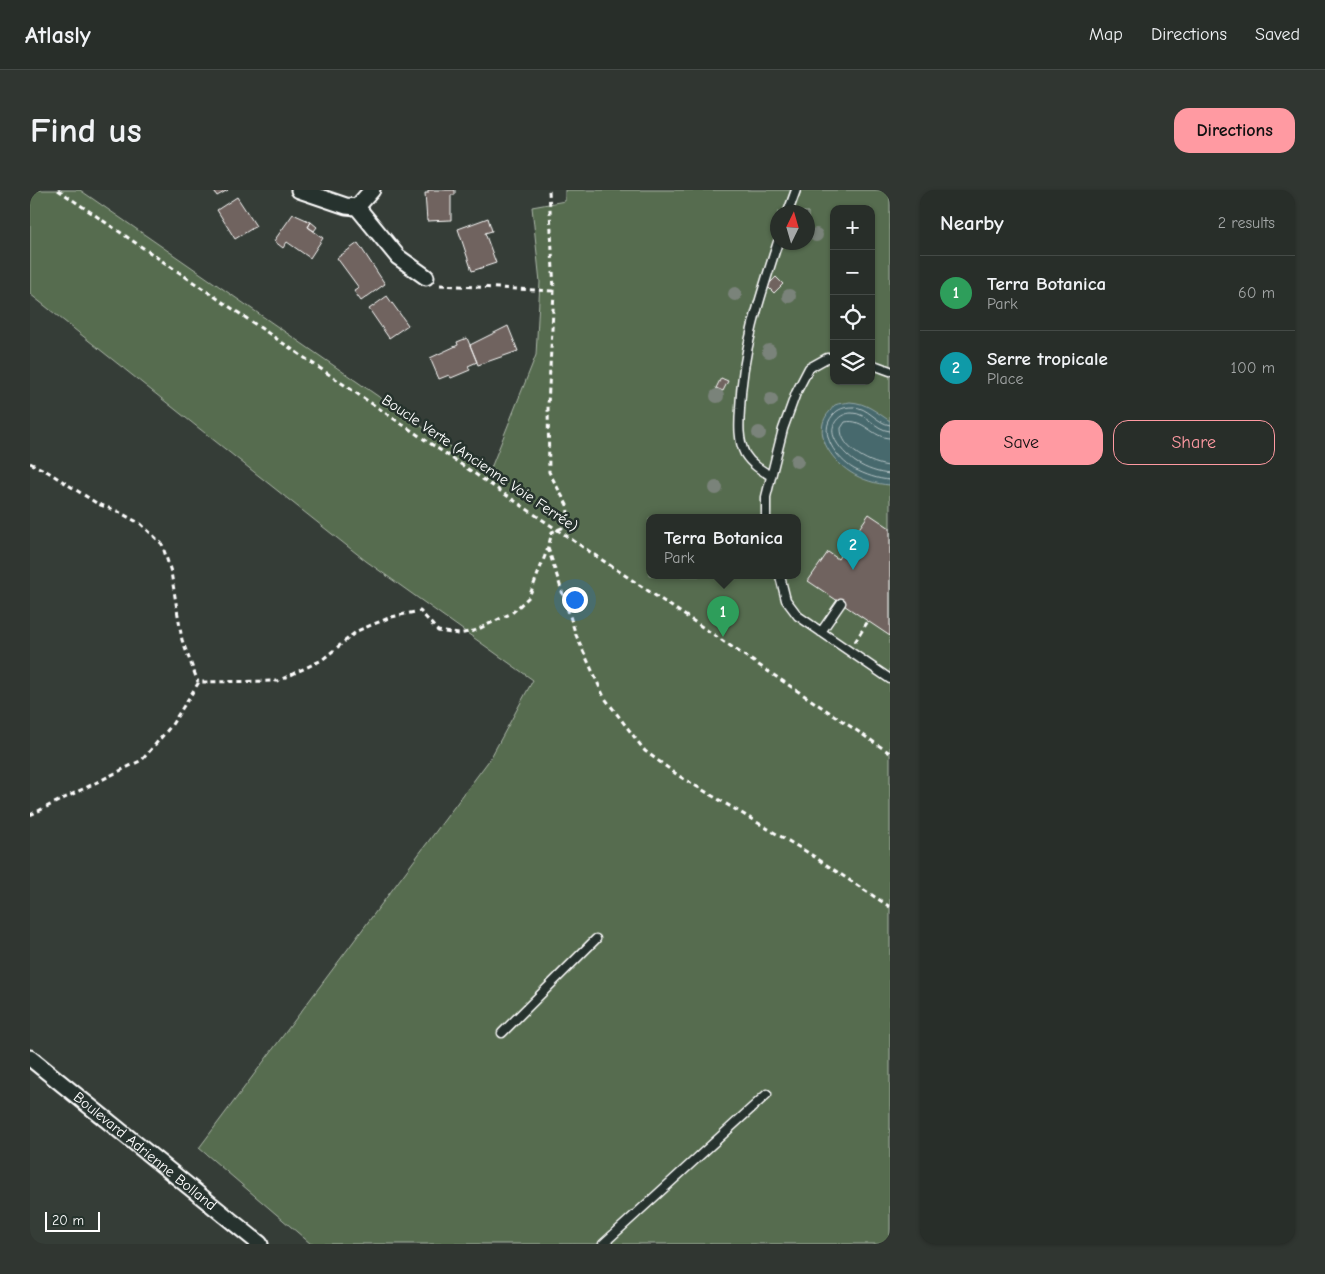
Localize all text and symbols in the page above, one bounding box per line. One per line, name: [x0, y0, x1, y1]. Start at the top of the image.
text: Atlasly: [25, 21, 91, 49]
text: Map: [1089, 24, 1123, 45]
text: Directions: [1151, 24, 1227, 45]
text: Saved: [1255, 24, 1300, 45]
button: Directions: [1174, 108, 1295, 153]
text: Find us: [30, 110, 142, 151]
north arrow: [770, 205, 815, 250]
map controls: [830, 205, 875, 385]
button: +: [830, 205, 875, 250]
text: Nearby: [940, 211, 1004, 235]
text: 2 results: [1218, 214, 1275, 232]
button: −: [830, 250, 875, 295]
text: Terra Botanica: [987, 273, 1106, 295]
text: 1: [953, 284, 959, 302]
text: 60 m: [1238, 284, 1275, 302]
button: locate: [830, 295, 875, 340]
text: Park: [987, 295, 1018, 313]
button: layers: [830, 340, 875, 385]
text: Serre tropicale: [987, 348, 1108, 370]
text: 2: [952, 359, 960, 377]
text: 100 m: [1231, 359, 1275, 377]
text: Place: [987, 370, 1023, 388]
street label: Boucle Verte (Ancienne Voie Ferrée): [379, 391, 581, 535]
button: Save: [940, 420, 1103, 465]
button: Share: [1113, 420, 1275, 465]
popup: [646, 514, 801, 579]
text: Terra Botanica: [664, 527, 783, 549]
pin: 2: [837, 529, 869, 570]
text: Park: [664, 549, 695, 567]
your location: [562, 587, 588, 613]
pin: 1: [707, 596, 739, 637]
street label: Boulevard Adrienne Bolland: [70, 1088, 220, 1214]
scale bar: [45, 1209, 100, 1232]
text: 20 m: [52, 1212, 84, 1229]

